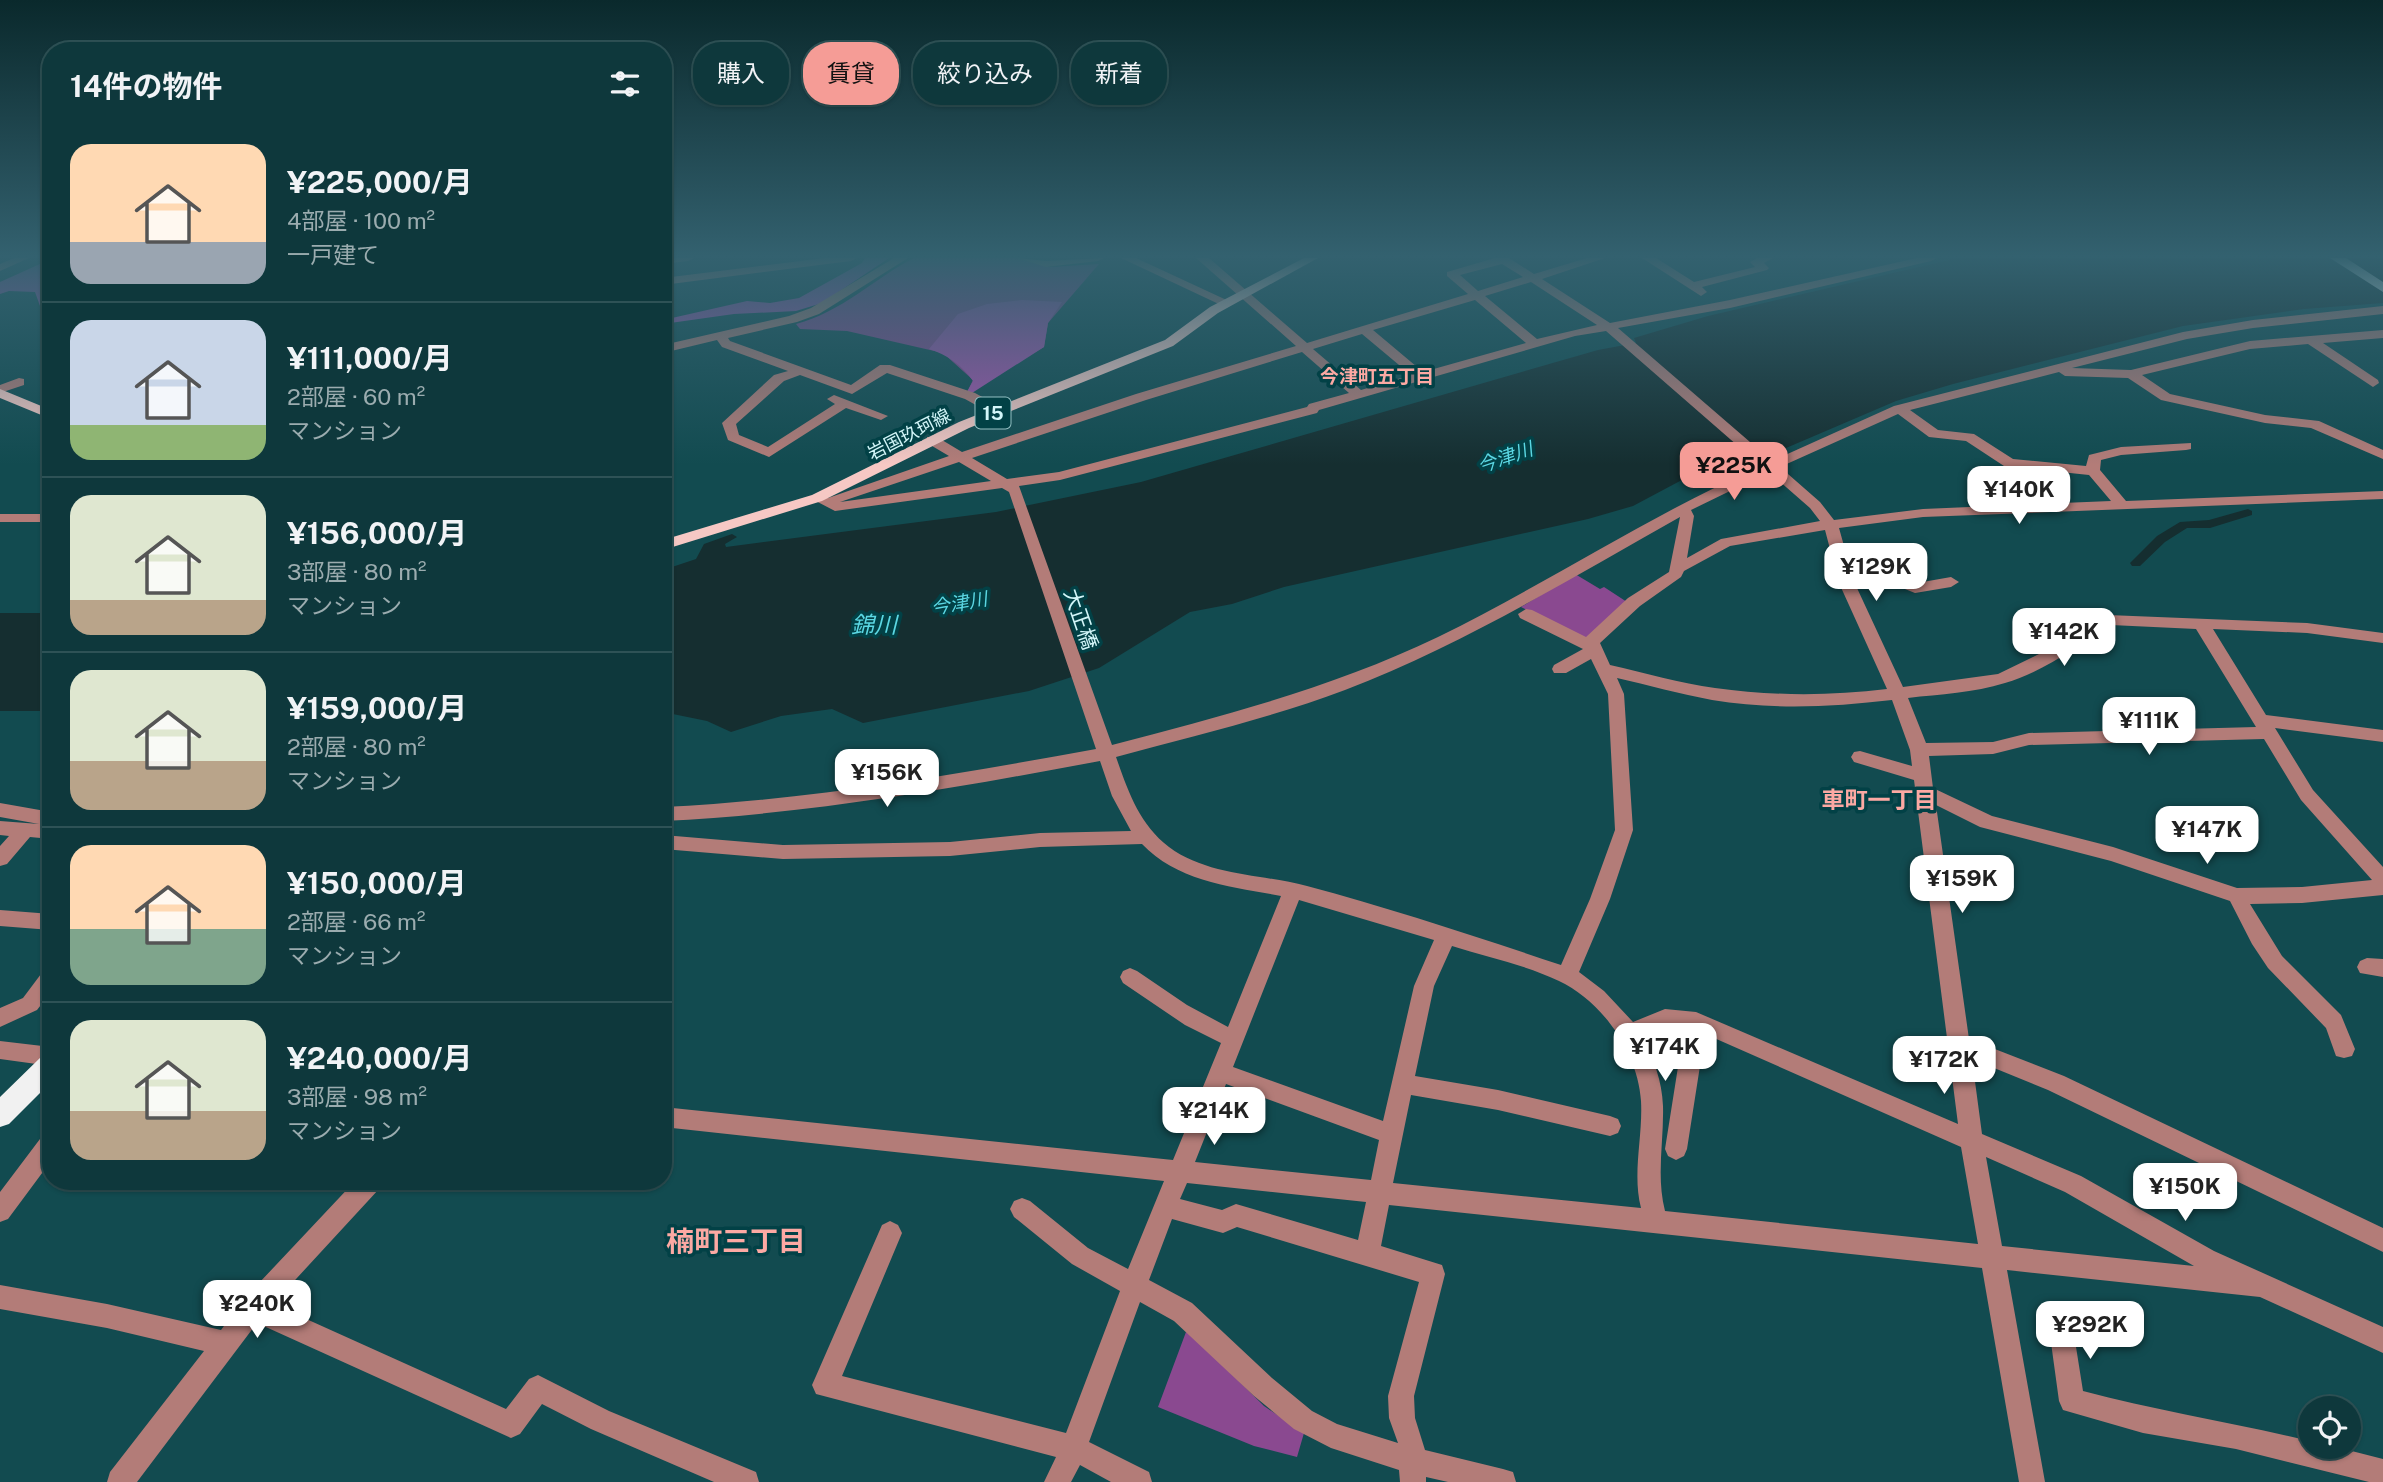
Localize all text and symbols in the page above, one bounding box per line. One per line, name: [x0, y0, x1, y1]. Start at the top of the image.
chip: 購入: [693, 42, 789, 105]
chip: 賃貸: [803, 42, 899, 105]
chip: 絞り込み: [913, 42, 1057, 105]
chip: 新着: [1071, 42, 1167, 105]
icon: filters: [606, 65, 644, 103]
text: 14件の物件: [70, 68, 223, 104]
text: ¥225,000/月: [287, 164, 473, 200]
icon: home: [126, 172, 210, 256]
text: 4部屋 · 100 m²: [287, 207, 435, 234]
text: 一戸建て: [287, 241, 379, 268]
text: ¥111,000/月: [287, 340, 453, 376]
icon: home: [126, 348, 210, 432]
district label: 今津町五丁目: [1320, 365, 1434, 387]
text: 2部屋 · 60 m²: [287, 383, 425, 410]
road number: 15: [976, 398, 1010, 428]
street label: 岩国玖珂線: [864, 404, 954, 464]
text: マンション: [287, 417, 402, 444]
water label: 今津川: [1474, 437, 1537, 477]
pin: ¥225K: [1685, 442, 1783, 502]
text: ¥225K: [1696, 451, 1772, 478]
pin: ¥140K: [1970, 466, 2068, 526]
text: ¥140K: [1983, 475, 2055, 502]
text: ¥156,000/月: [287, 515, 467, 551]
icon: home: [126, 523, 210, 607]
pin: ¥129K: [1827, 544, 1925, 603]
text: ¥129K: [1840, 552, 1912, 579]
text: 3部屋 · 80 m²: [287, 558, 427, 585]
street label: 大正橋: [1059, 585, 1103, 653]
water label: 今津川: [929, 587, 991, 619]
text: マンション: [287, 592, 402, 619]
pin: ¥142K: [2015, 608, 2113, 668]
water label: 錦川: [851, 611, 900, 638]
text: ¥142K: [2028, 617, 2100, 644]
text: ¥159,000/月: [287, 690, 467, 726]
icon: home: [126, 698, 210, 782]
pin: ¥111K: [2100, 698, 2198, 757]
text: ¥111K: [2118, 706, 2180, 733]
text: 2部屋 · 80 m²: [287, 733, 426, 760]
pin: ¥156K: [838, 750, 936, 809]
text: ¥156K: [851, 758, 923, 785]
text: マンション: [287, 767, 402, 794]
district label: 車町一丁目: [1822, 786, 1937, 813]
pin: ¥147K: [2158, 806, 2256, 866]
text: ¥147K: [2172, 815, 2242, 842]
pin: ¥159K: [1913, 856, 2011, 915]
text: ¥159K: [1926, 864, 1998, 891]
text: ¥150,000/月: [287, 865, 467, 901]
icon: home: [126, 873, 210, 957]
text: 2部屋 · 66 m²: [287, 908, 425, 935]
text: マンション: [287, 942, 402, 969]
pin: ¥174K: [1616, 1024, 1714, 1083]
text: ¥174K: [1630, 1032, 1700, 1059]
pin: ¥172K: [1895, 1036, 1993, 1096]
text: ¥240,000/月: [287, 1040, 472, 1076]
text: ¥172K: [1909, 1045, 1979, 1072]
icon: home: [126, 1048, 210, 1132]
text: 3部屋 · 98 m²: [287, 1083, 427, 1110]
pin: ¥214K: [1165, 1088, 1263, 1147]
text: ¥214K: [1178, 1096, 1250, 1123]
text: マンション: [287, 1117, 402, 1144]
pin: ¥150K: [2136, 1164, 2234, 1223]
text: ¥150K: [2149, 1172, 2221, 1199]
district label: 楠町三丁目: [666, 1224, 806, 1257]
pin: ¥240K: [208, 1280, 306, 1340]
text: ¥240K: [219, 1289, 295, 1316]
pin: ¥292K: [2041, 1302, 2139, 1361]
text: ¥292K: [2052, 1310, 2128, 1337]
map controls: [2298, 1396, 2361, 1459]
button: locate: [2298, 1396, 2361, 1459]

